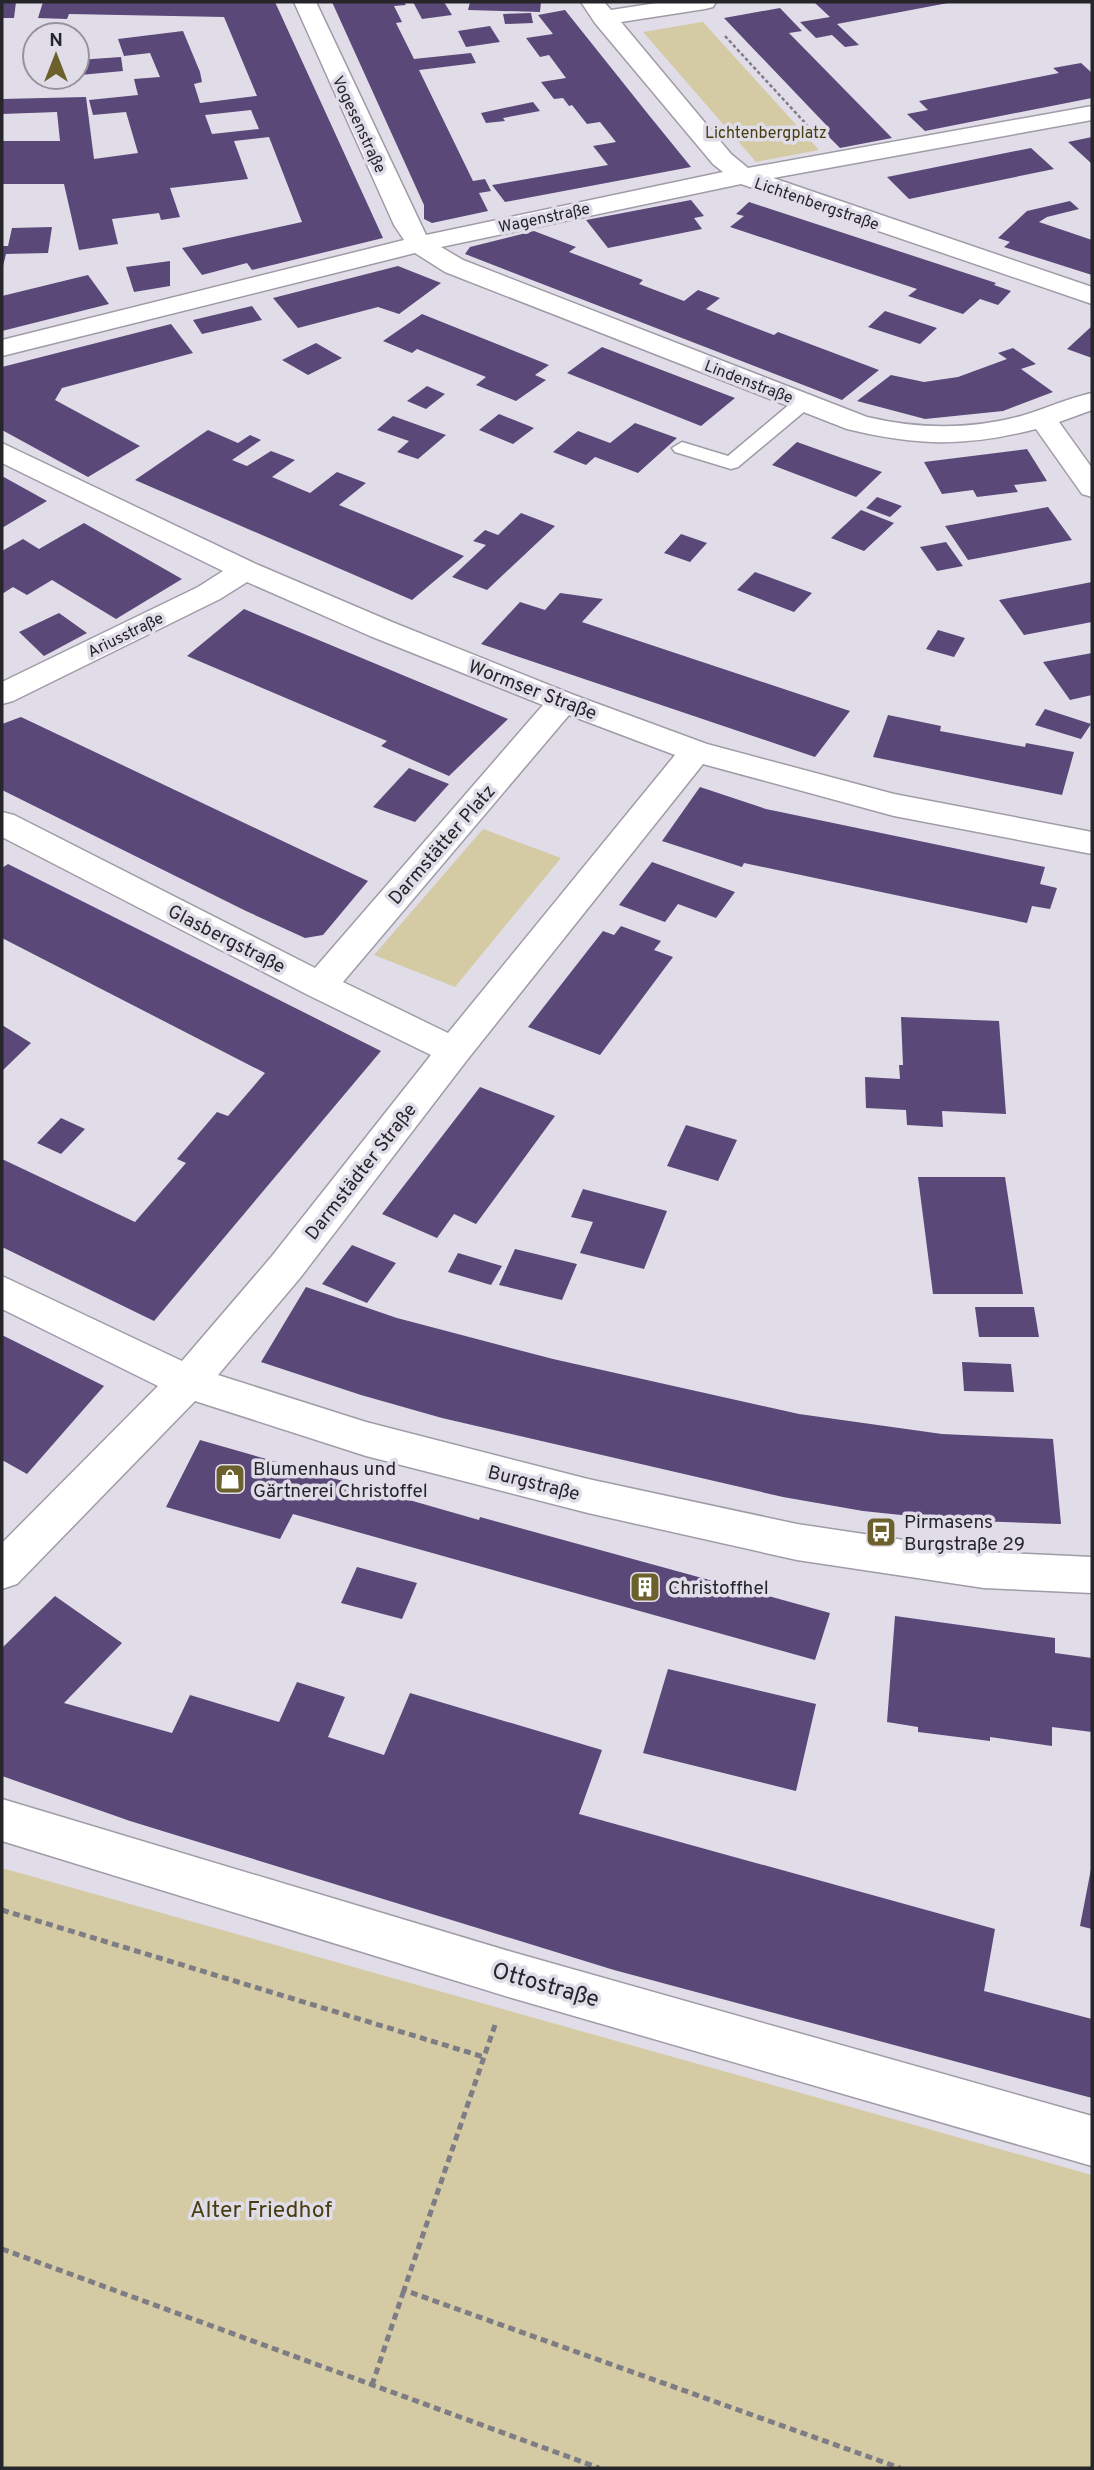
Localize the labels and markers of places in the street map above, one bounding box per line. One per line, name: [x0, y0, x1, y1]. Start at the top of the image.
place label: Blumenhaus und Gärtnerei Christoffel: [253, 1458, 428, 1504]
shop icon: Blumenhaus und Gärtnerei Christoffel: [213, 1462, 247, 1496]
place label: Pirmasens Burgstraße 29: [904, 1511, 1025, 1557]
bus stop icon: Pirmasens Burgstraße 29: [864, 1515, 898, 1549]
building icon: Christoffhel: [628, 1570, 662, 1604]
place label: Christoffhel: [668, 1577, 769, 1601]

